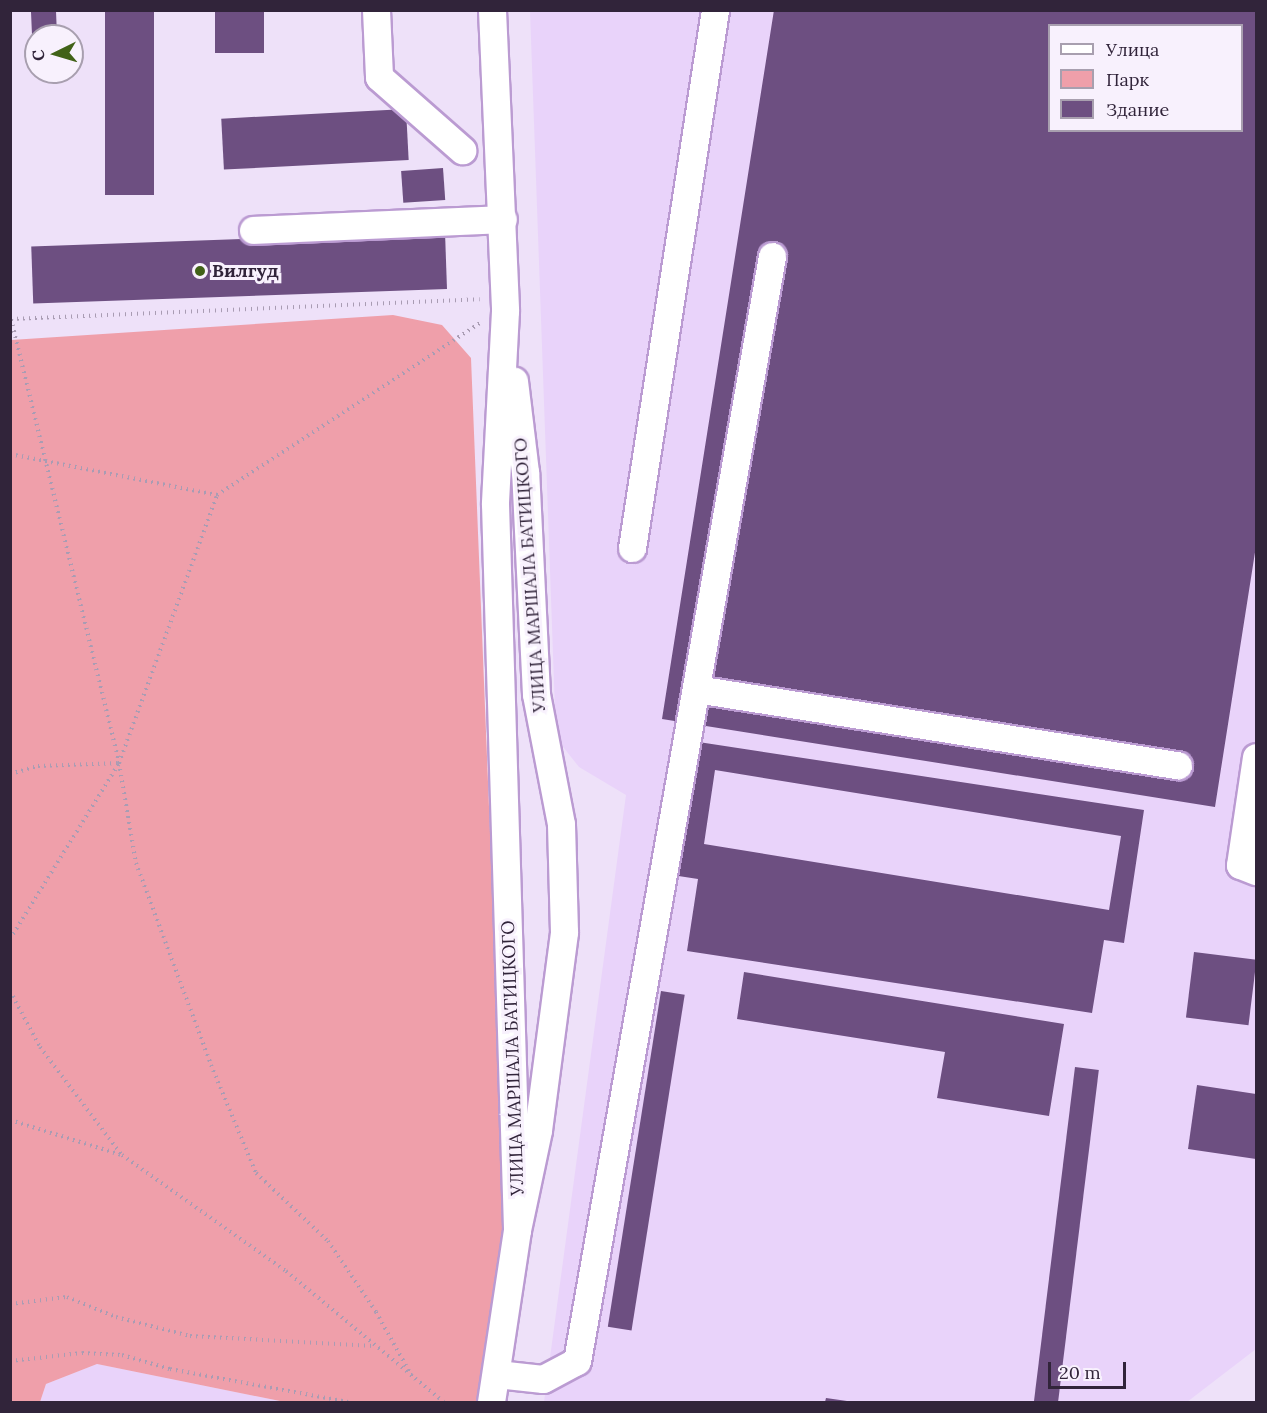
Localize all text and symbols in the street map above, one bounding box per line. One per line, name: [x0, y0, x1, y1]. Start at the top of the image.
north arrow: [24, 24, 84, 84]
legend: [1048, 24, 1243, 132]
text: Улица: [1106, 38, 1159, 61]
text: С: [28, 49, 49, 62]
text: Парк: [1106, 68, 1149, 91]
text: Здание: [1106, 98, 1169, 121]
place label: Вилгуд: [212, 260, 279, 282]
marker: Вилгуд: [193, 264, 207, 278]
street label: УЛИЦА МАРШАЛА БАТИЦКОГО: [510, 437, 550, 713]
street label: УЛИЦА МАРШАЛА БАТИЦКОГО: [497, 920, 529, 1196]
scale bar: [1051, 1350, 1129, 1388]
text: 20 m: [1059, 1361, 1101, 1384]

